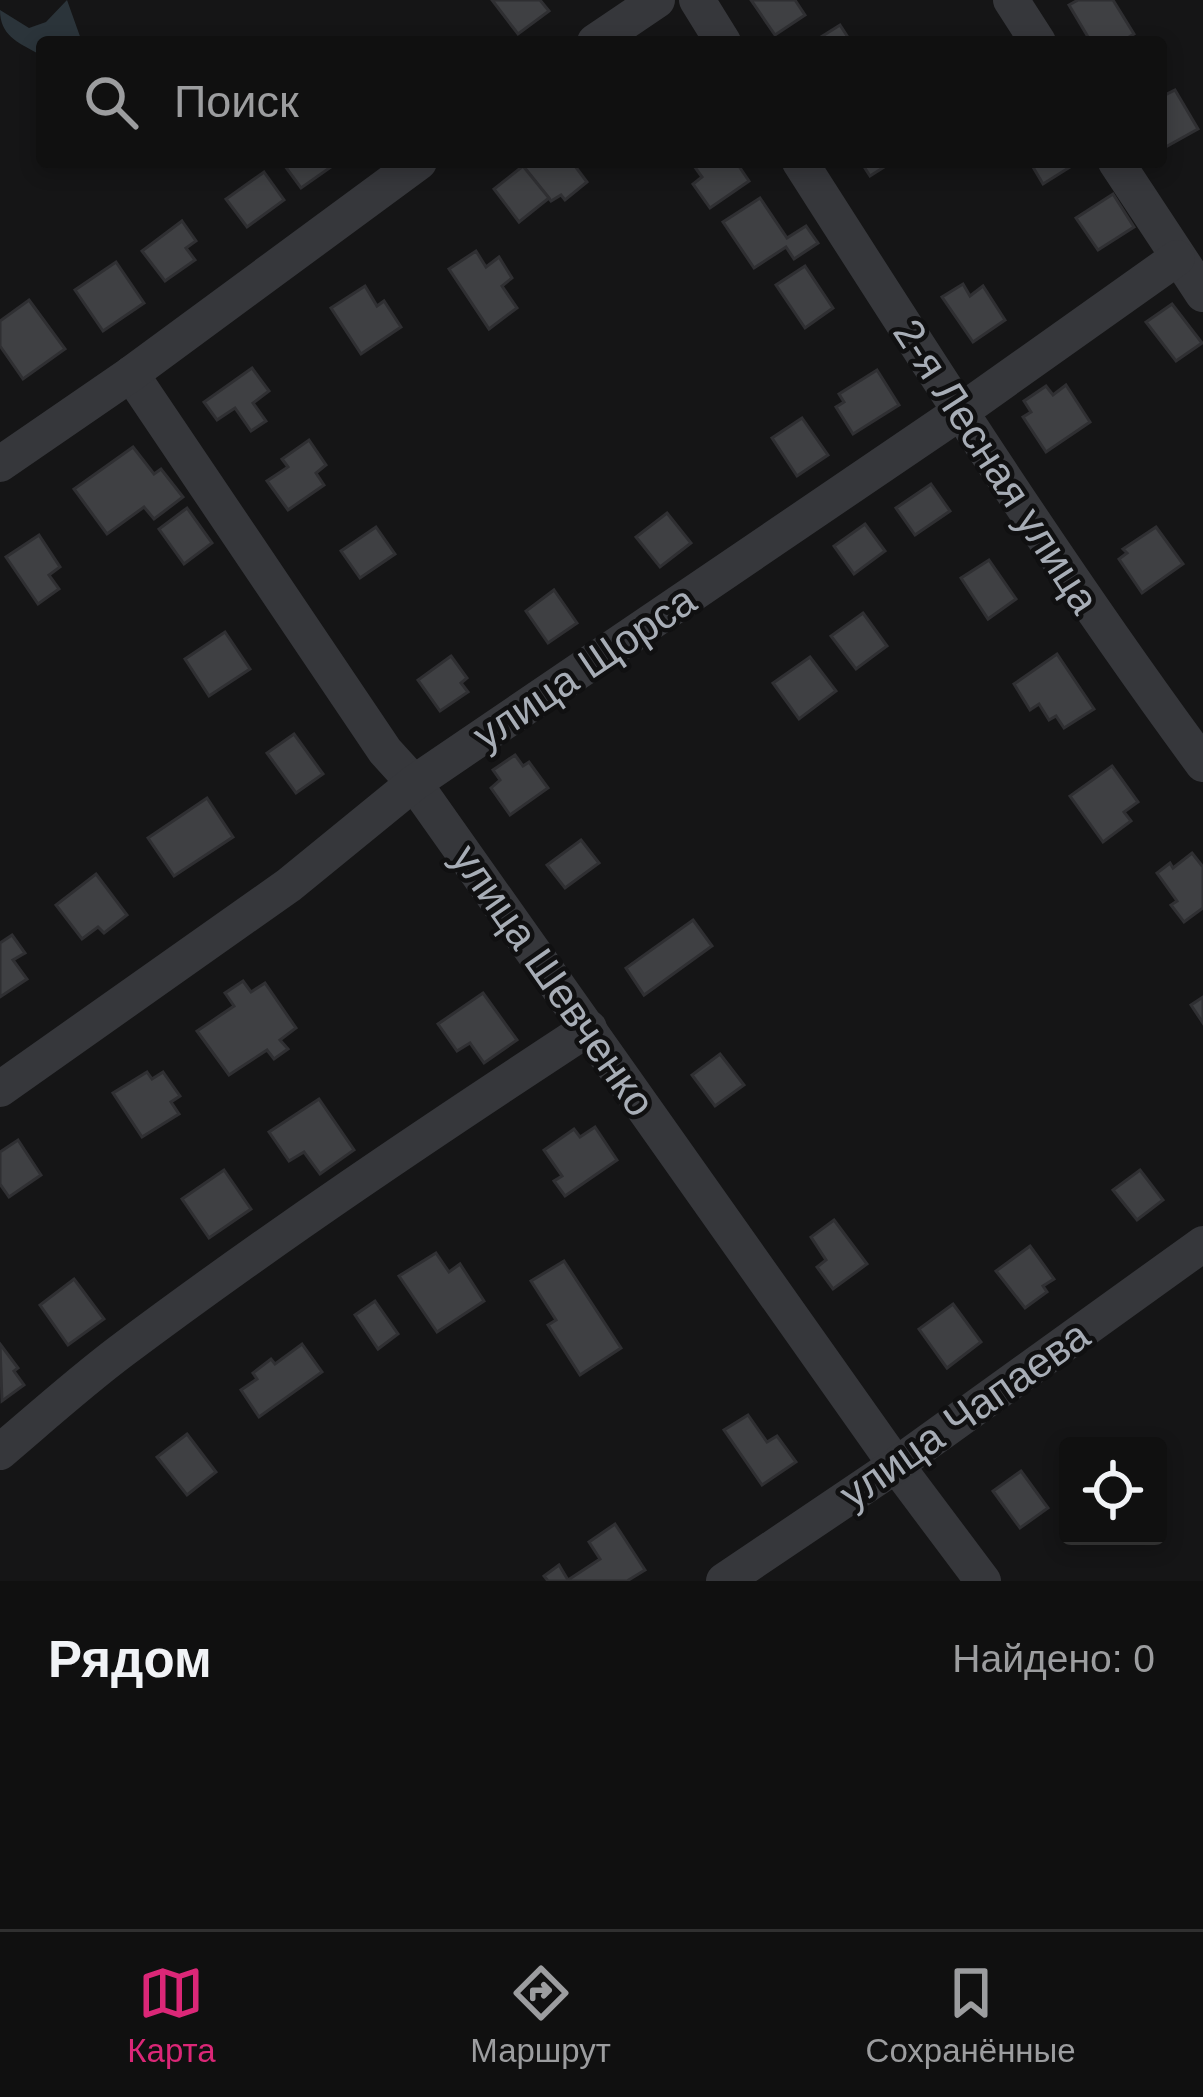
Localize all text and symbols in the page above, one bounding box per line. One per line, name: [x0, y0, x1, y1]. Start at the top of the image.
search box: [36, 36, 1167, 168]
icon: search: [78, 69, 144, 135]
text: Поиск: [174, 76, 299, 127]
street label: 2-я Лесная улица: [884, 311, 1109, 622]
street label: улица Щорса: [464, 576, 705, 759]
street label: улица Шевченко: [443, 836, 665, 1125]
street label: улица Чапаева: [831, 1311, 1098, 1518]
map controls: [1059, 1437, 1167, 1545]
button: locate: [1059, 1437, 1167, 1545]
text: Рядом: [48, 1631, 212, 1688]
text: Найдено: 0: [952, 1637, 1155, 1680]
tab: Карта: [127, 1960, 216, 2070]
tab: Маршрут: [470, 1960, 611, 2070]
tab: Сохранённые: [866, 1960, 1076, 2070]

